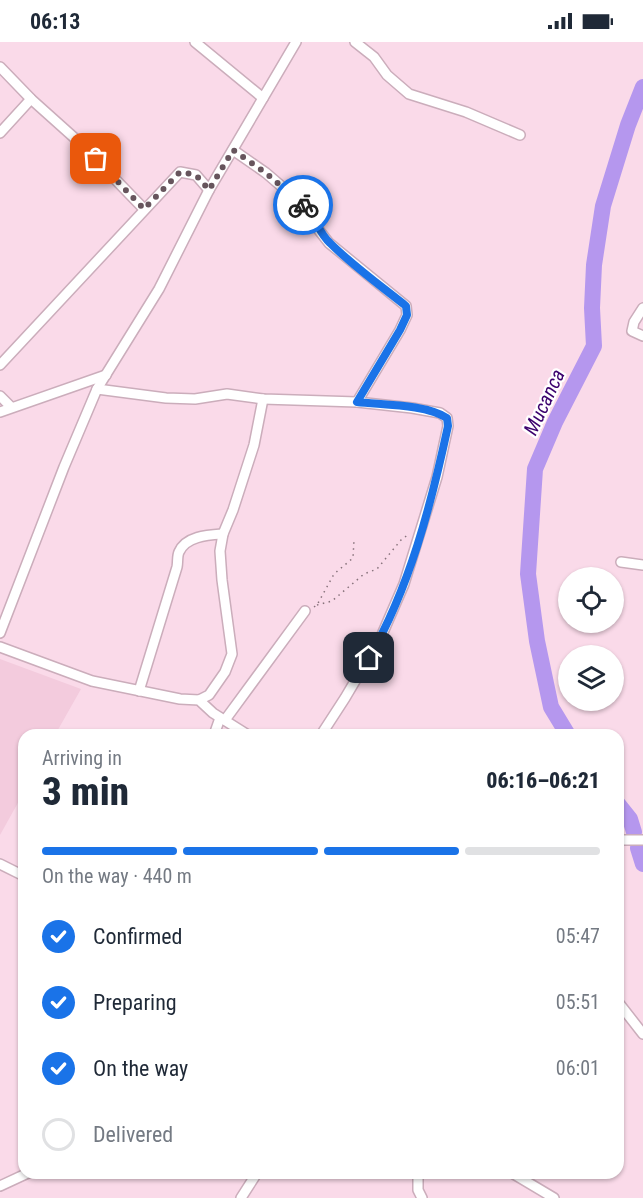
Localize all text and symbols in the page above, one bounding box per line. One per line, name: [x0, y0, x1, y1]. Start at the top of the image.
text: 06:13: [30, 9, 81, 34]
pin: [70, 133, 121, 184]
icon: bag: [79, 142, 112, 175]
courier: [273, 175, 333, 235]
icon: bike: [287, 189, 320, 222]
water label: Mucanca: [518, 365, 570, 439]
map controls: [558, 567, 624, 711]
button: locate: [558, 567, 624, 633]
pin: [343, 632, 394, 683]
icon: home: [352, 641, 385, 674]
button: layers: [558, 645, 624, 711]
text: Arriving in: [42, 746, 122, 770]
text: 06:16–06:21: [486, 768, 600, 793]
text: 3 min: [42, 769, 129, 815]
text: On the way · 440 m: [42, 864, 192, 888]
icon: check: [42, 920, 75, 953]
text: Confirmed: [93, 924, 182, 949]
text: 05:47: [556, 924, 600, 948]
icon: check: [42, 986, 75, 1019]
text: Preparing: [93, 990, 177, 1015]
text: 05:51: [556, 990, 600, 1014]
icon: check: [42, 1052, 75, 1085]
text: On the way: [93, 1056, 188, 1081]
text: 06:01: [556, 1056, 600, 1080]
text: Delivered: [93, 1122, 173, 1147]

